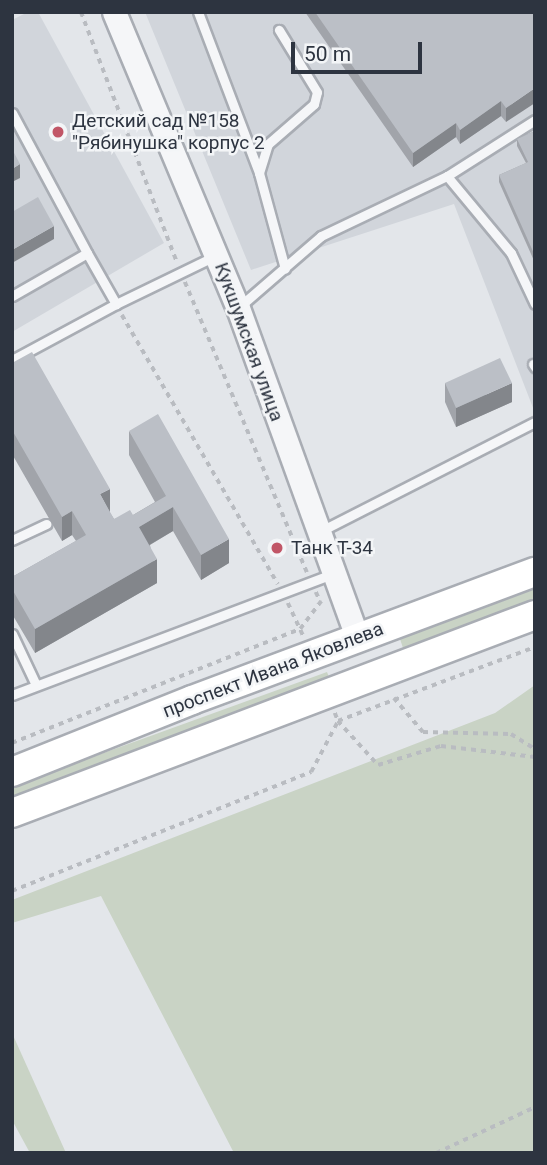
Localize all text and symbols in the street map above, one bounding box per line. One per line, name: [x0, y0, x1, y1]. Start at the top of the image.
scale bar: [295, 28, 426, 72]
text: 50 m: [304, 42, 351, 66]
place label: Детский сад №158 "Рябинушка" корпус 2: [72, 110, 265, 154]
marker: Детский сад №158 "Рябинушка" корпус 2: [50, 124, 66, 140]
street label: Кукшумская улица: [210, 259, 288, 425]
place label: Танк Т-34: [291, 537, 373, 559]
marker: Танк Т-34: [269, 540, 285, 556]
street label: проспект Ивана Яковлева: [159, 617, 387, 723]

